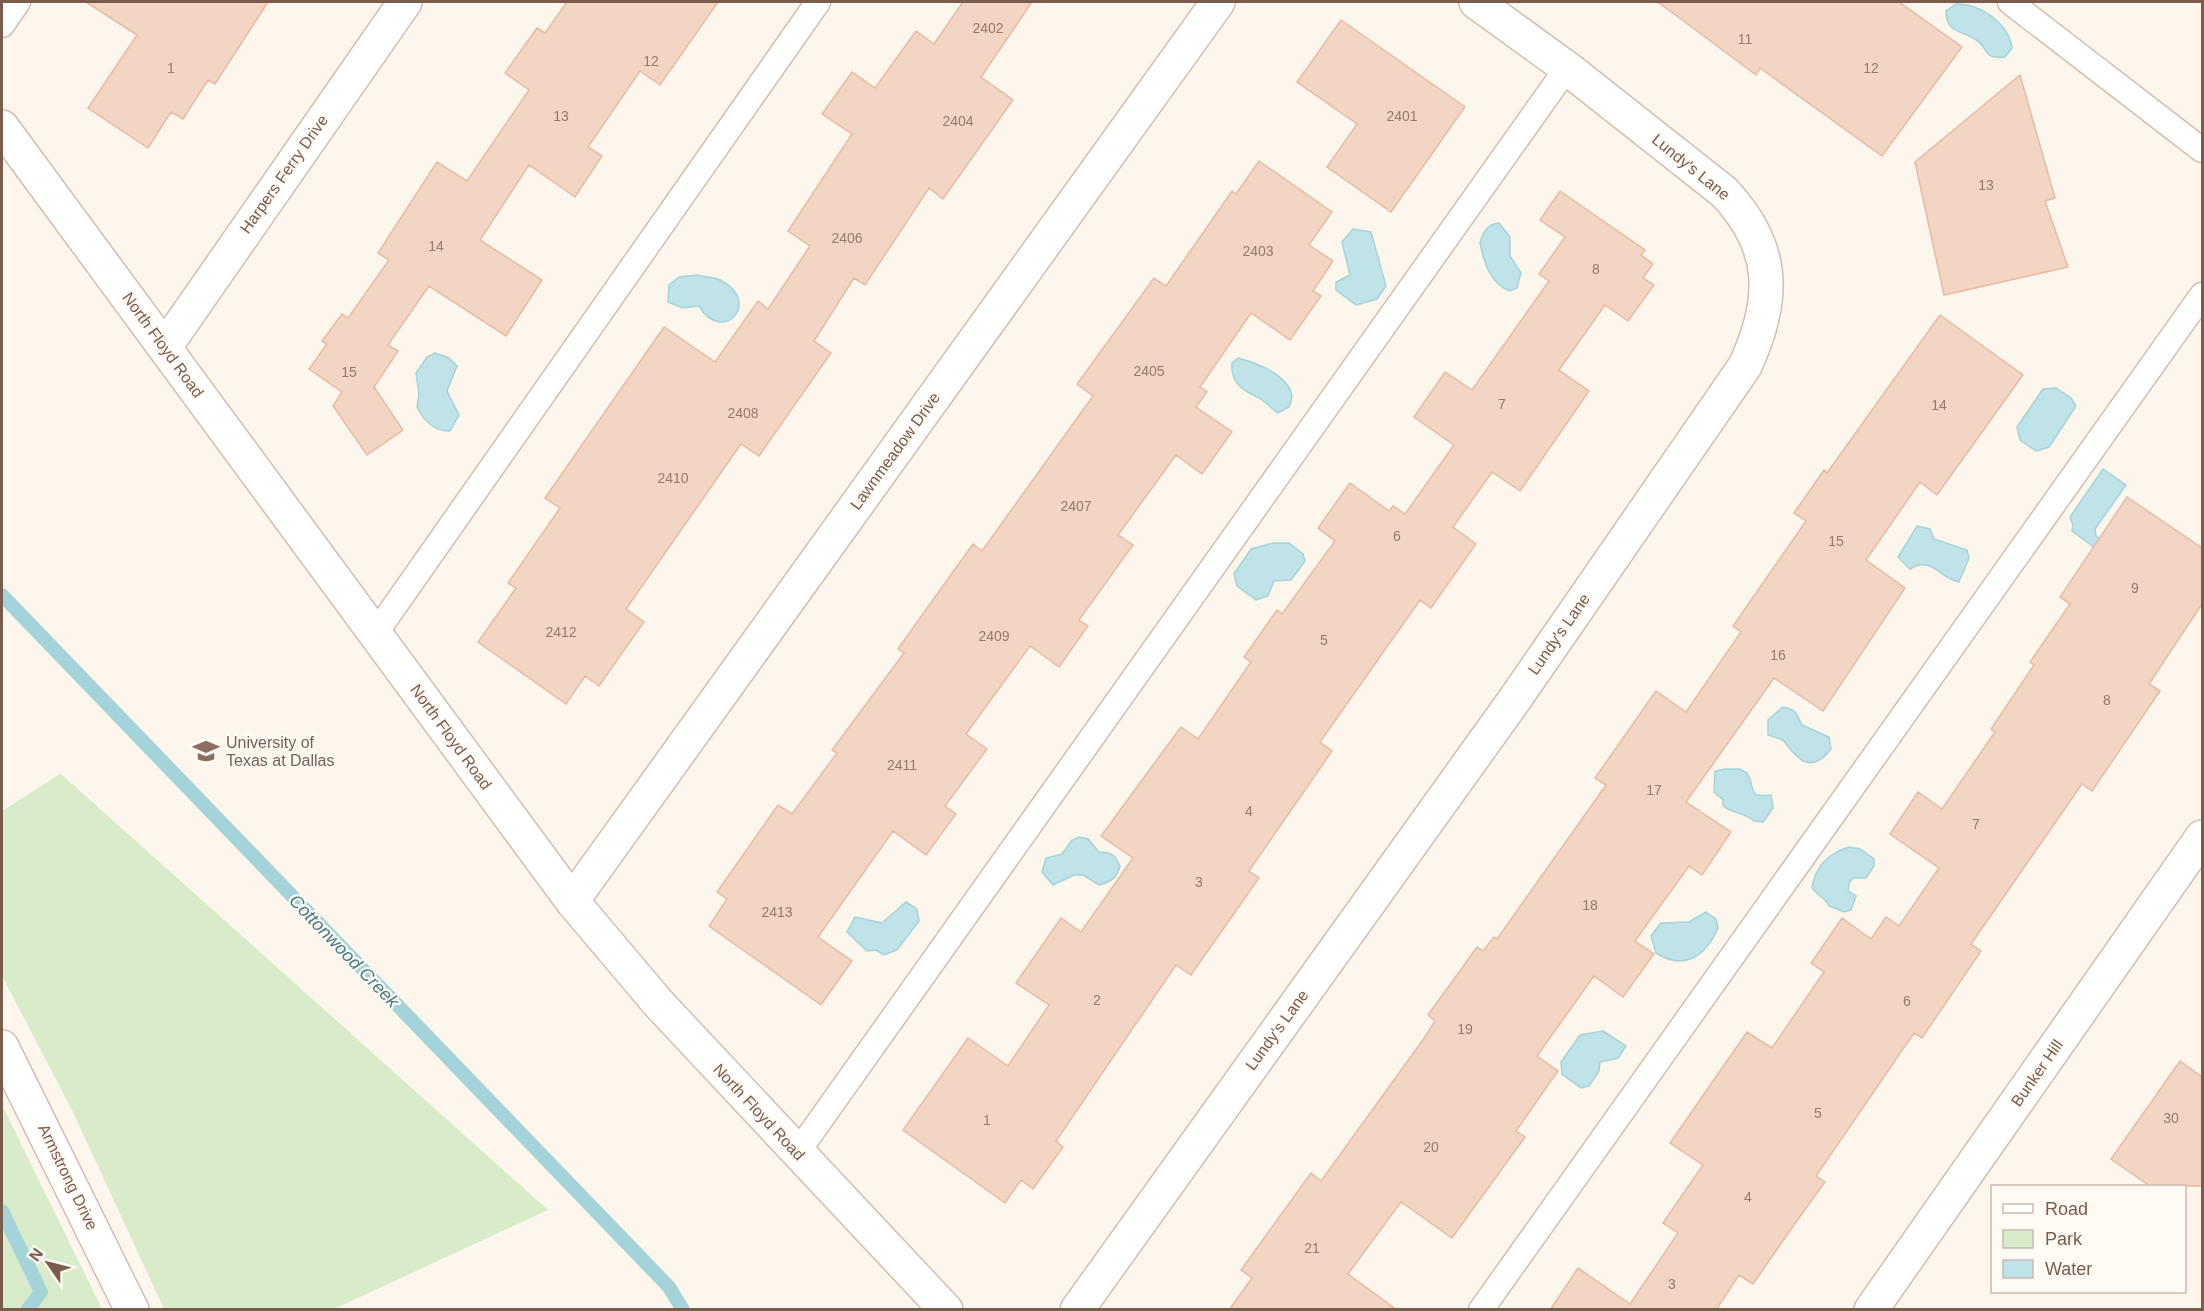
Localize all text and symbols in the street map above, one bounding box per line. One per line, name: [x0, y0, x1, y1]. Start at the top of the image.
house number: 2402: [972, 20, 1004, 36]
house number: 11: [1738, 31, 1752, 47]
house number: 12: [643, 53, 659, 69]
house number: 1: [167, 60, 175, 76]
house number: 12: [1863, 60, 1879, 76]
house number: 13: [553, 108, 569, 124]
house number: 2401: [1386, 108, 1418, 124]
street label: Harpers Ferry Drive: [237, 112, 331, 236]
house number: 2404: [942, 113, 974, 129]
street label: Lundy's Lane: [1649, 131, 1733, 203]
house number: 13: [1978, 177, 1994, 193]
house number: 2406: [831, 230, 863, 246]
house number: 14: [428, 238, 444, 254]
house number: 2403: [1242, 243, 1274, 259]
house number: 8: [1592, 261, 1600, 277]
street label: North Floyd Road: [119, 289, 207, 401]
house number: 2405: [1133, 363, 1165, 379]
house number: 15: [341, 364, 357, 380]
street label: Lawnmeadow Drive: [847, 389, 943, 513]
house number: 7: [1498, 396, 1506, 412]
house number: 14: [1931, 397, 1947, 413]
house number: 2408: [727, 405, 759, 421]
house number: 2410: [657, 470, 689, 486]
house number: 2407: [1060, 498, 1092, 514]
house number: 6: [1393, 528, 1401, 544]
house number: 15: [1828, 533, 1844, 549]
house number: 9: [2131, 580, 2139, 596]
street label: Lundy's Lane: [1525, 590, 1593, 678]
house number: 2412: [545, 624, 577, 640]
house number: 2409: [978, 628, 1010, 644]
house number: 5: [1320, 632, 1328, 648]
house number: 16: [1770, 647, 1786, 663]
street label: North Floyd Road: [407, 681, 495, 793]
house number: 8: [2103, 692, 2111, 708]
place label: University of Texas at Dallas: [226, 734, 335, 769]
school or university icon: University of Texas at Dallas: [191, 736, 221, 766]
house number: 2411: [887, 757, 917, 773]
house number: 17: [1646, 782, 1662, 798]
house number: 4: [1245, 803, 1253, 819]
house number: 7: [1972, 816, 1980, 832]
house number: 3: [1195, 874, 1203, 890]
water label: Cottonwood Creek: [285, 890, 404, 1012]
house number: 18: [1582, 897, 1598, 913]
house number: 2413: [761, 904, 793, 920]
street label: Lundy's Lane: [1242, 987, 1312, 1073]
house number: 2: [1093, 992, 1101, 1008]
house number: 6: [1903, 993, 1911, 1009]
house number: 19: [1457, 1021, 1473, 1037]
street label: Bunker Hill: [2008, 1036, 2066, 1110]
street label: North Floyd Road: [710, 1060, 808, 1164]
house number: 5: [1814, 1105, 1822, 1121]
house number: 30: [2163, 1110, 2179, 1126]
house number: 1: [983, 1112, 991, 1128]
street label: Armstrong Drive: [35, 1121, 101, 1233]
house number: 20: [1423, 1139, 1439, 1155]
legend: [1991, 1185, 2186, 1293]
house number: 4: [1744, 1189, 1752, 1205]
text: Road: [2045, 1199, 2088, 1219]
text: Park: [2045, 1229, 2083, 1249]
north arrow: [18, 1233, 78, 1293]
house number: 21: [1304, 1240, 1320, 1256]
text: N: [26, 1245, 46, 1264]
text: Water: [2045, 1259, 2092, 1279]
house number: 3: [1668, 1276, 1676, 1292]

